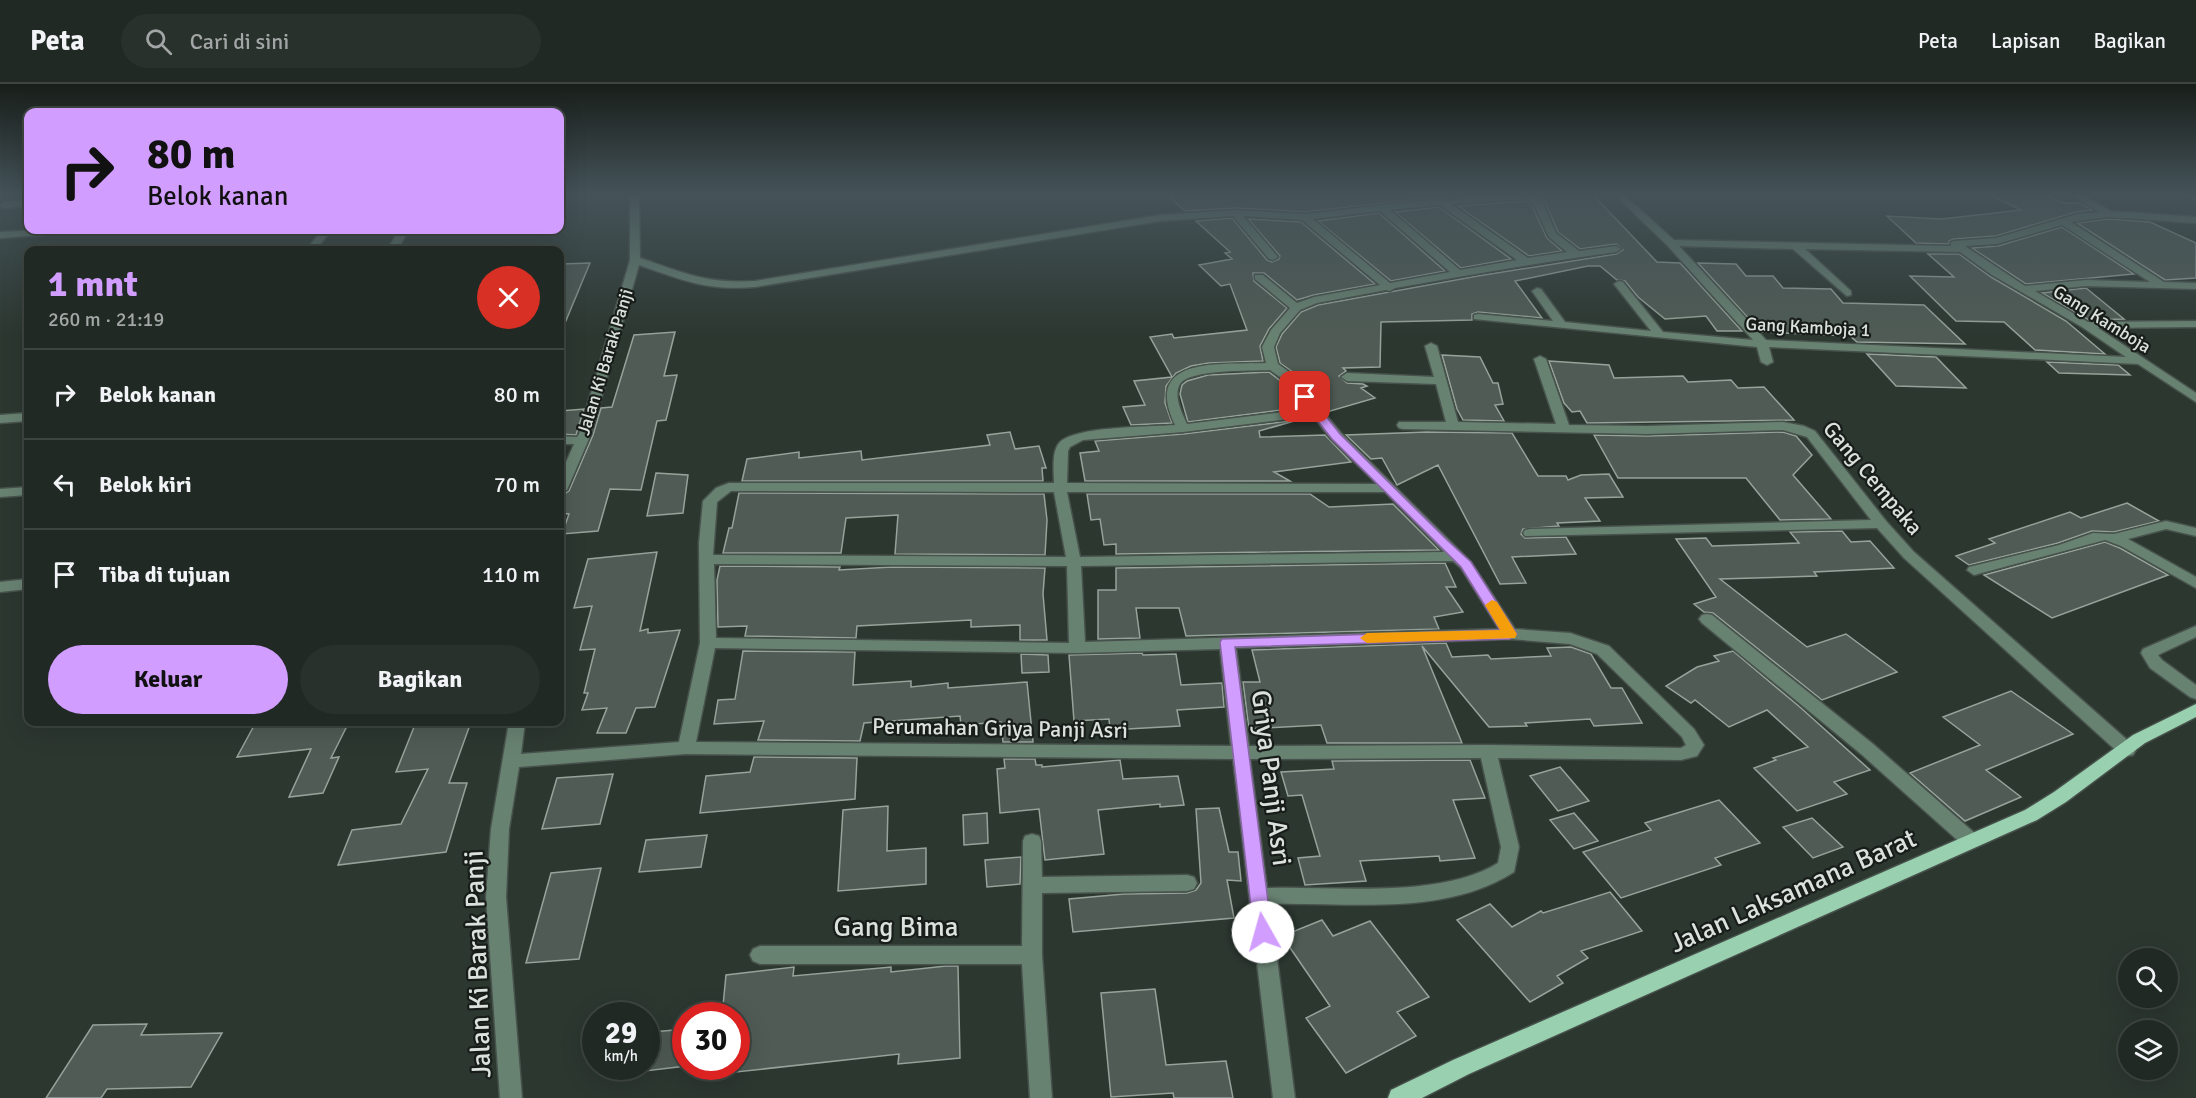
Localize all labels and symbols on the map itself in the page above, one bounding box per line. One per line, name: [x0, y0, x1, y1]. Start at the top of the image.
street label: Gang Kamboja: [2049, 280, 2155, 358]
street label: Jalan Ki Barak Panji: [572, 286, 638, 438]
street label: Gang Kamboja 1: [1745, 313, 1871, 341]
pin: [1279, 371, 1330, 422]
street label: Gang Cempaka: [1818, 416, 1928, 540]
street label: Griya Panji Asri: [1244, 688, 1298, 868]
street label: Perumahan Griya Panji Asri: [872, 712, 1128, 744]
street label: Jalan Laksamana Barat: [1665, 822, 1921, 960]
street label: Jalan Ki Barak Panji: [458, 850, 498, 1078]
position arrow: [1231, 900, 1295, 964]
street label: Gang Bima: [834, 911, 958, 944]
speed limit sign: 30: [672, 1002, 750, 1080]

